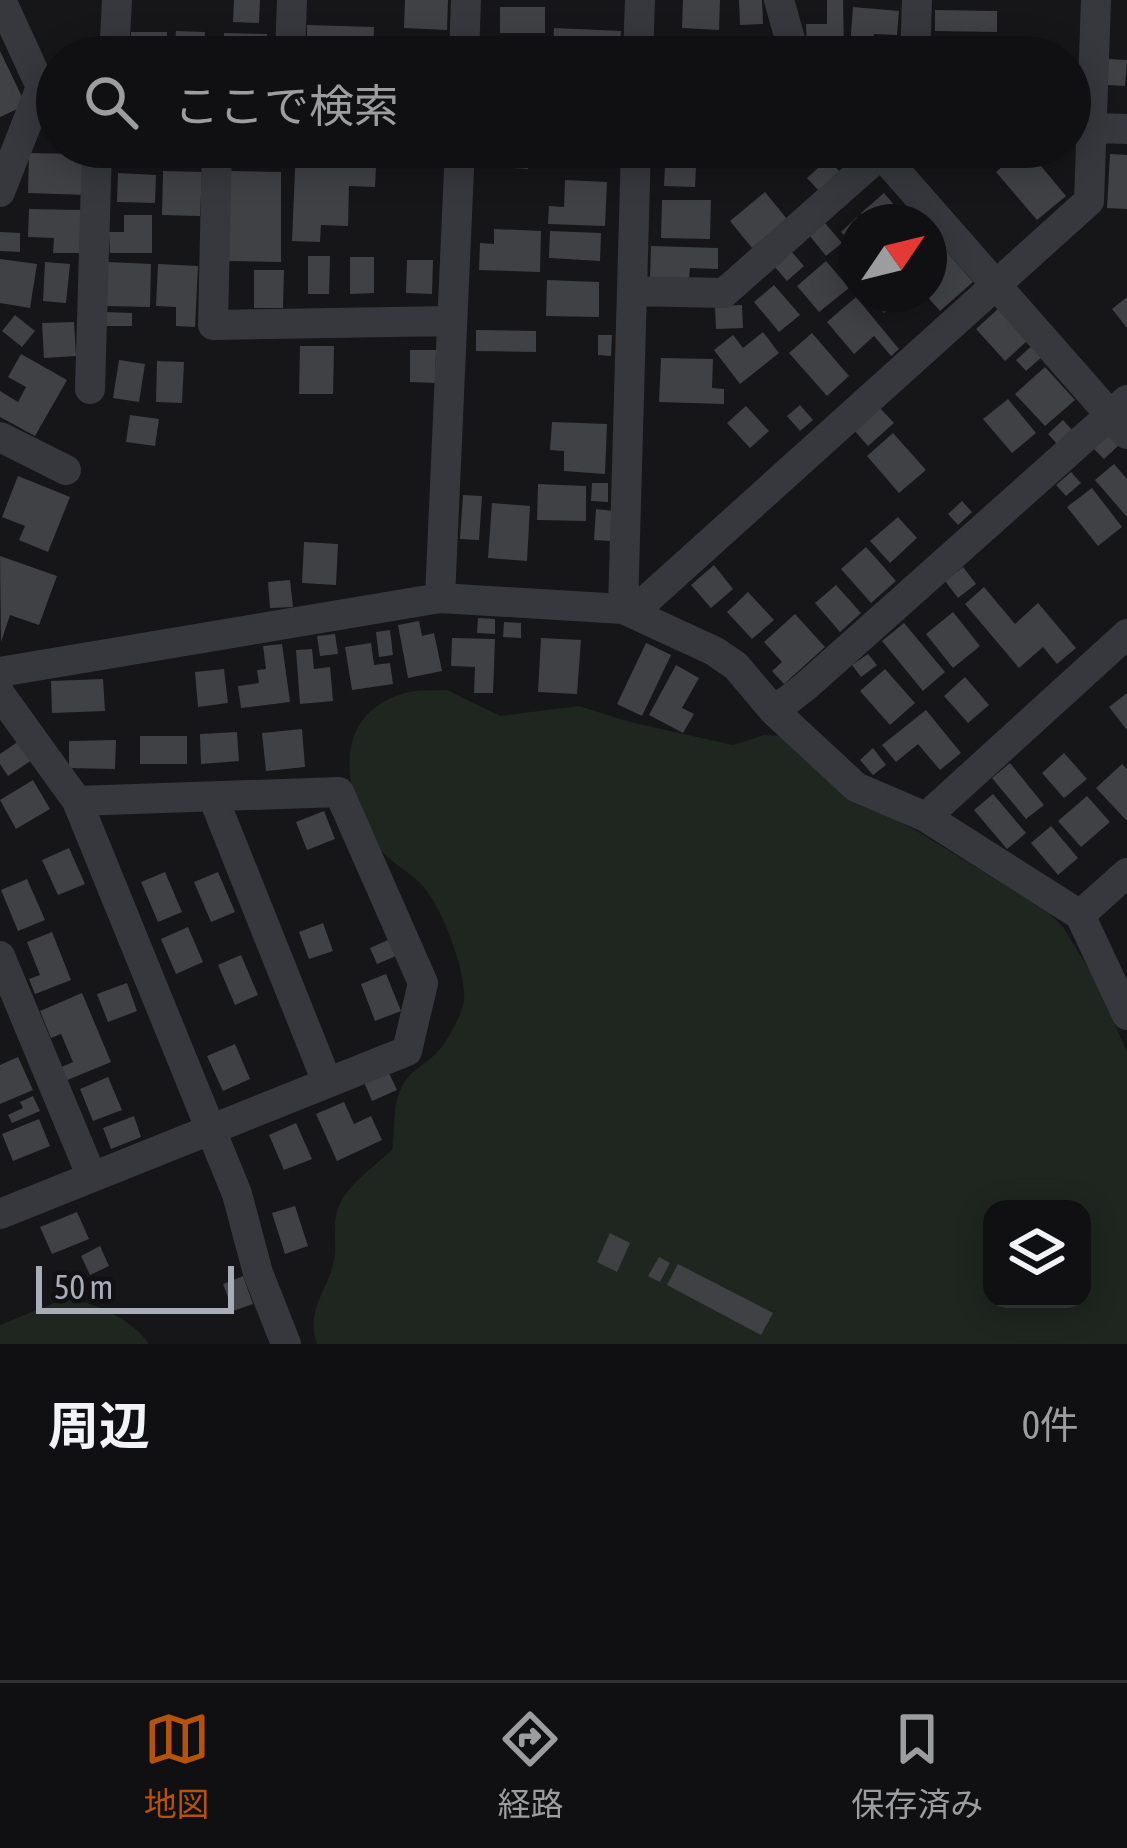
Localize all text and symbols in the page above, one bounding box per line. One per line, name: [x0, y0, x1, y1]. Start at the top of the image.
search box: [36, 36, 1091, 168]
icon: search: [78, 69, 144, 135]
text: ここで検索: [174, 80, 399, 132]
north arrow: [839, 204, 947, 312]
map controls: [983, 1200, 1091, 1308]
button: layers: [983, 1200, 1091, 1308]
scale bar: [36, 1260, 234, 1313]
text: 50 m: [54, 1268, 113, 1306]
text: 周辺: [48, 1396, 150, 1455]
text: 0件: [1022, 1403, 1079, 1447]
tab: 地図: [144, 1706, 210, 1826]
tab: 経路: [497, 1706, 563, 1826]
tab: 保存済み: [851, 1706, 983, 1826]

